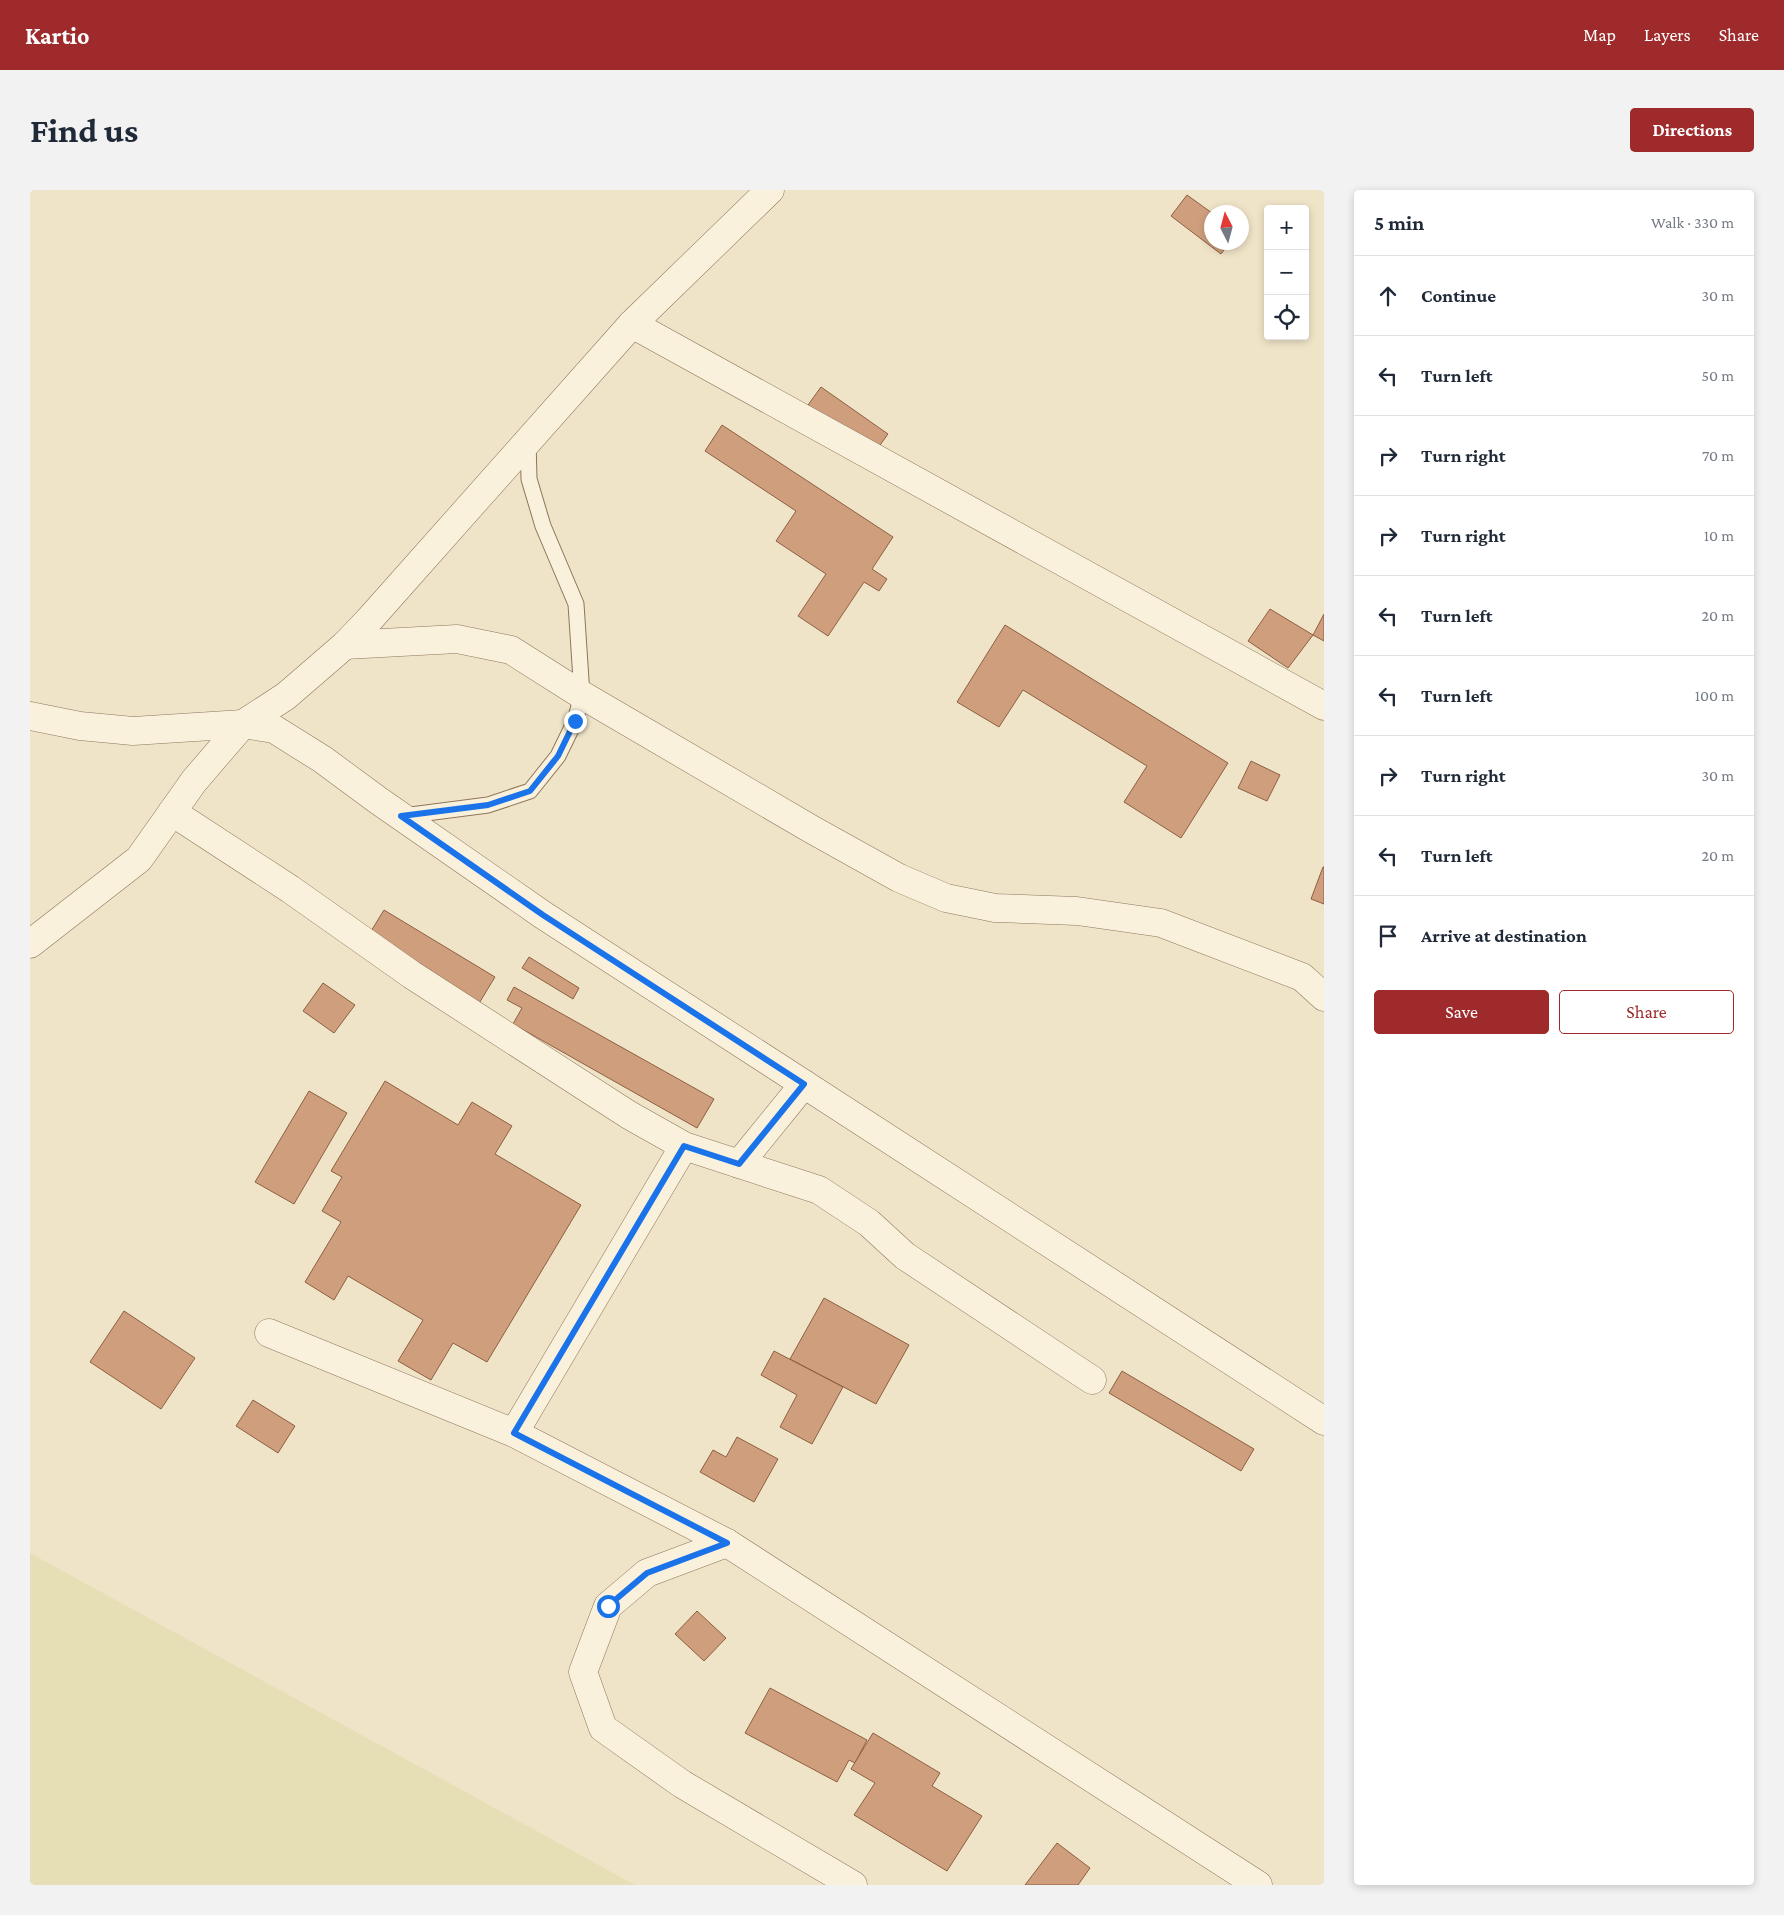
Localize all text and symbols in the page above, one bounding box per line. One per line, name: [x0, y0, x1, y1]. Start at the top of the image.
text: Kartio: [25, 22, 90, 49]
text: Map: [1583, 25, 1616, 45]
text: Layers: [1644, 25, 1691, 45]
text: Share: [1719, 25, 1759, 45]
button: Directions: [1630, 108, 1754, 152]
text: Find us: [30, 111, 138, 150]
north arrow: [1204, 205, 1249, 250]
map controls: [1264, 205, 1309, 340]
button: +: [1264, 205, 1309, 250]
text: 5 min: [1374, 211, 1424, 235]
text: Walk · 330 m: [1651, 214, 1734, 231]
button: −: [1264, 250, 1309, 295]
icon: ahead: [1374, 282, 1402, 310]
text: Continue: [1421, 285, 1496, 306]
text: 30 m: [1702, 287, 1734, 304]
button: locate: [1264, 295, 1309, 340]
icon: left: [1374, 362, 1402, 390]
text: Turn left: [1421, 365, 1493, 386]
text: 50 m: [1702, 367, 1734, 384]
icon: right: [1374, 442, 1402, 470]
text: Turn right: [1421, 445, 1506, 466]
text: 70 m: [1702, 447, 1734, 464]
icon: right: [1374, 522, 1402, 550]
text: Turn right: [1421, 525, 1506, 546]
text: 10 m: [1704, 527, 1734, 544]
icon: left: [1374, 602, 1402, 630]
text: Turn left: [1421, 605, 1493, 626]
text: 20 m: [1701, 607, 1734, 624]
icon: left: [1374, 682, 1402, 710]
text: Turn left: [1421, 685, 1493, 706]
text: 100 m: [1695, 687, 1734, 704]
route end: [564, 710, 587, 733]
icon: right: [1374, 762, 1402, 790]
text: Turn right: [1421, 765, 1506, 786]
text: 30 m: [1702, 767, 1734, 784]
icon: left: [1374, 842, 1402, 870]
text: Turn left: [1421, 845, 1493, 866]
text: 20 m: [1701, 847, 1734, 864]
icon: arrive: [1374, 922, 1402, 950]
text: Arrive at destination: [1421, 925, 1587, 946]
button: Save: [1374, 990, 1549, 1034]
button: Share: [1559, 990, 1734, 1034]
route start: [597, 1595, 620, 1618]

